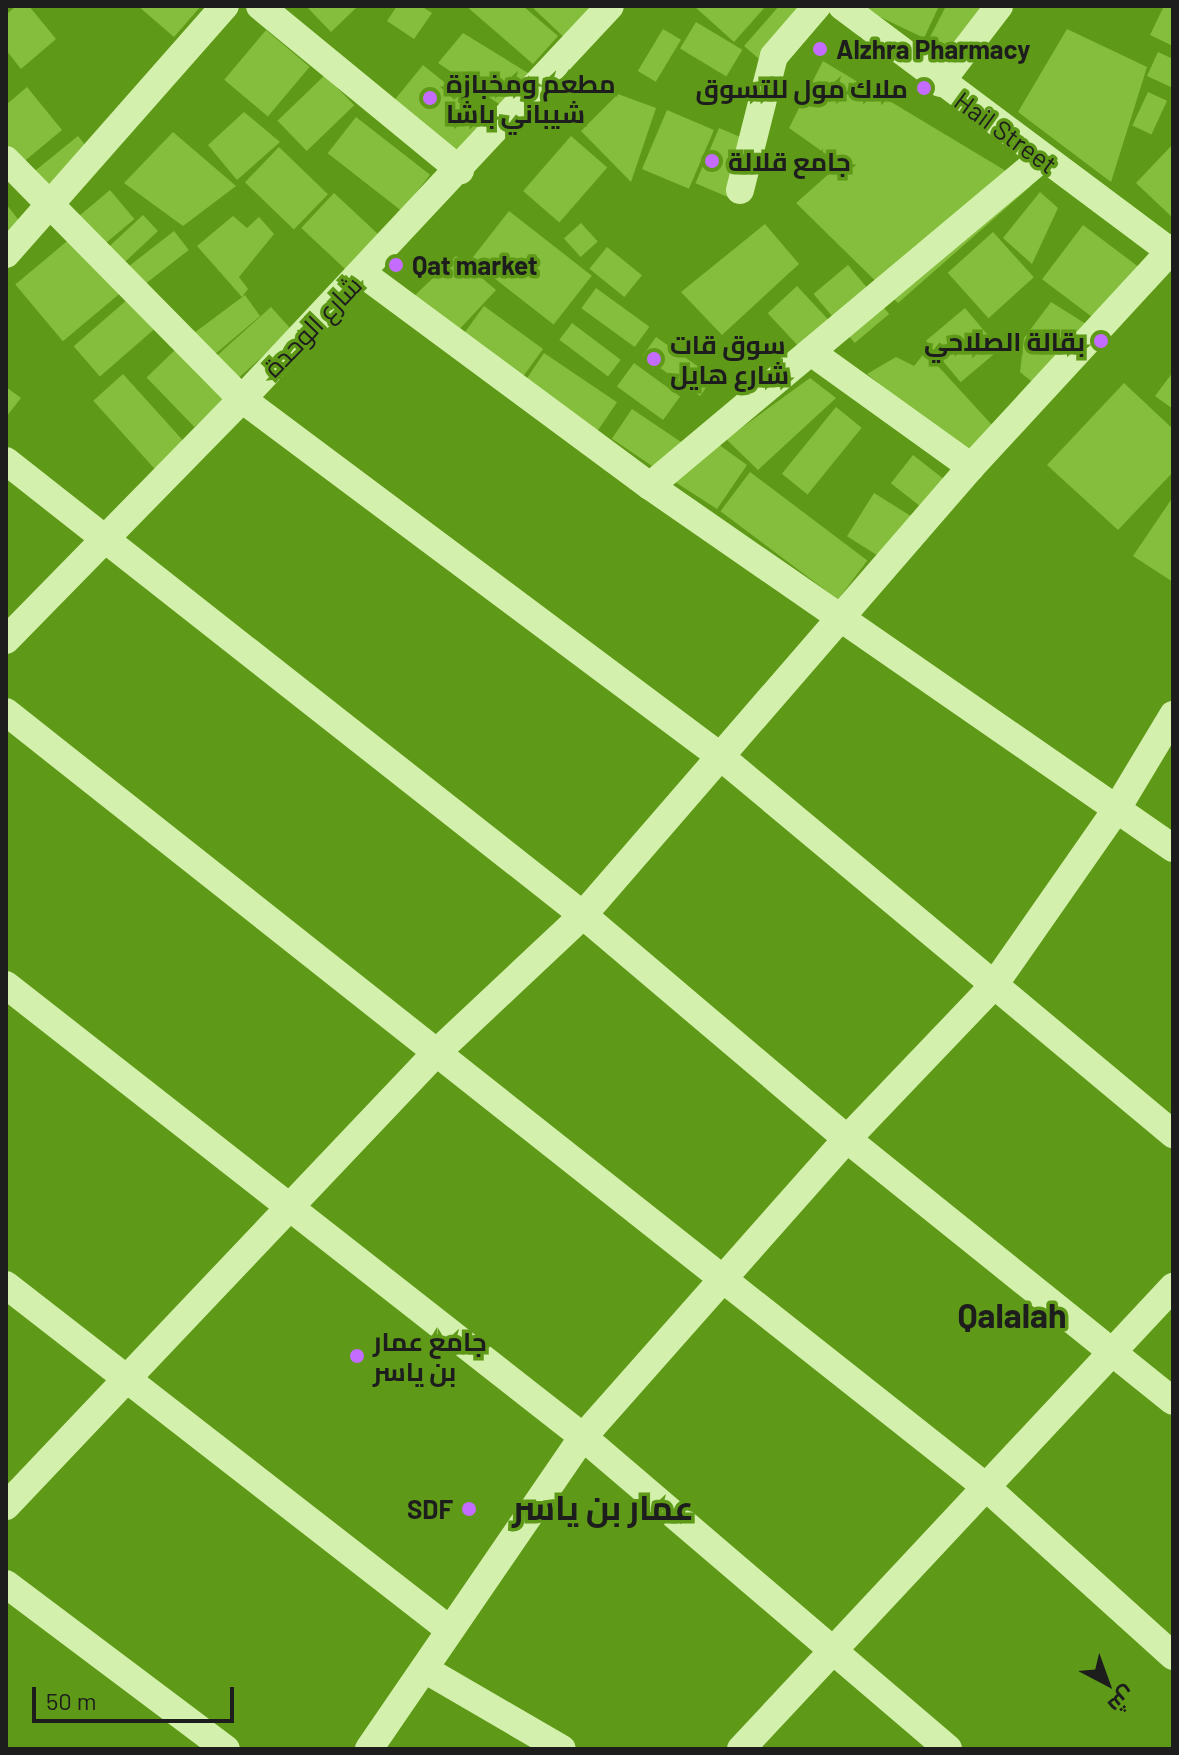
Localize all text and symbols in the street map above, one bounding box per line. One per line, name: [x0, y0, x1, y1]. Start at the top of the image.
place label: Alzhra Pharmacy: [836, 33, 1030, 65]
marker: Alzhra Pharmacy: [811, 40, 829, 58]
place label: مطعم ومخبازة شيباني باشا: [446, 67, 616, 128]
place label: ملاك مول للتسوق: [696, 72, 908, 104]
marker: ملاك مول للتسوق: [915, 79, 933, 97]
street label: Hail Street: [949, 84, 1063, 180]
marker: مطعم ومخبازة شيباني باشا: [421, 89, 439, 107]
place label: جامع قلالة: [728, 145, 851, 177]
marker: جامع قلالة: [703, 152, 721, 170]
place label: Qat market: [412, 249, 538, 281]
marker: Qat market: [387, 256, 405, 274]
street label: شارع الوحدة: [256, 269, 368, 383]
place label: بقالة الصلاحي: [924, 325, 1085, 357]
place label: سوق قات شارع هايل: [670, 328, 789, 390]
marker: بقالة الصلاحي: [1092, 332, 1110, 350]
marker: سوق قات شارع هايل: [645, 350, 663, 368]
district label: Qalalah: [957, 1295, 1067, 1335]
place label: جامع عمار بن ياسر: [373, 1325, 487, 1386]
marker: جامع عمار بن ياسر: [348, 1347, 366, 1365]
district label: عمار بن ياسر: [512, 1487, 694, 1527]
place label: SDF: [407, 1493, 453, 1525]
marker: SDF: [460, 1500, 478, 1518]
north arrow: [1067, 1643, 1147, 1723]
scale bar: [36, 1671, 238, 1721]
text: ش: [1104, 1682, 1142, 1720]
text: 50 m: [46, 1686, 97, 1715]

